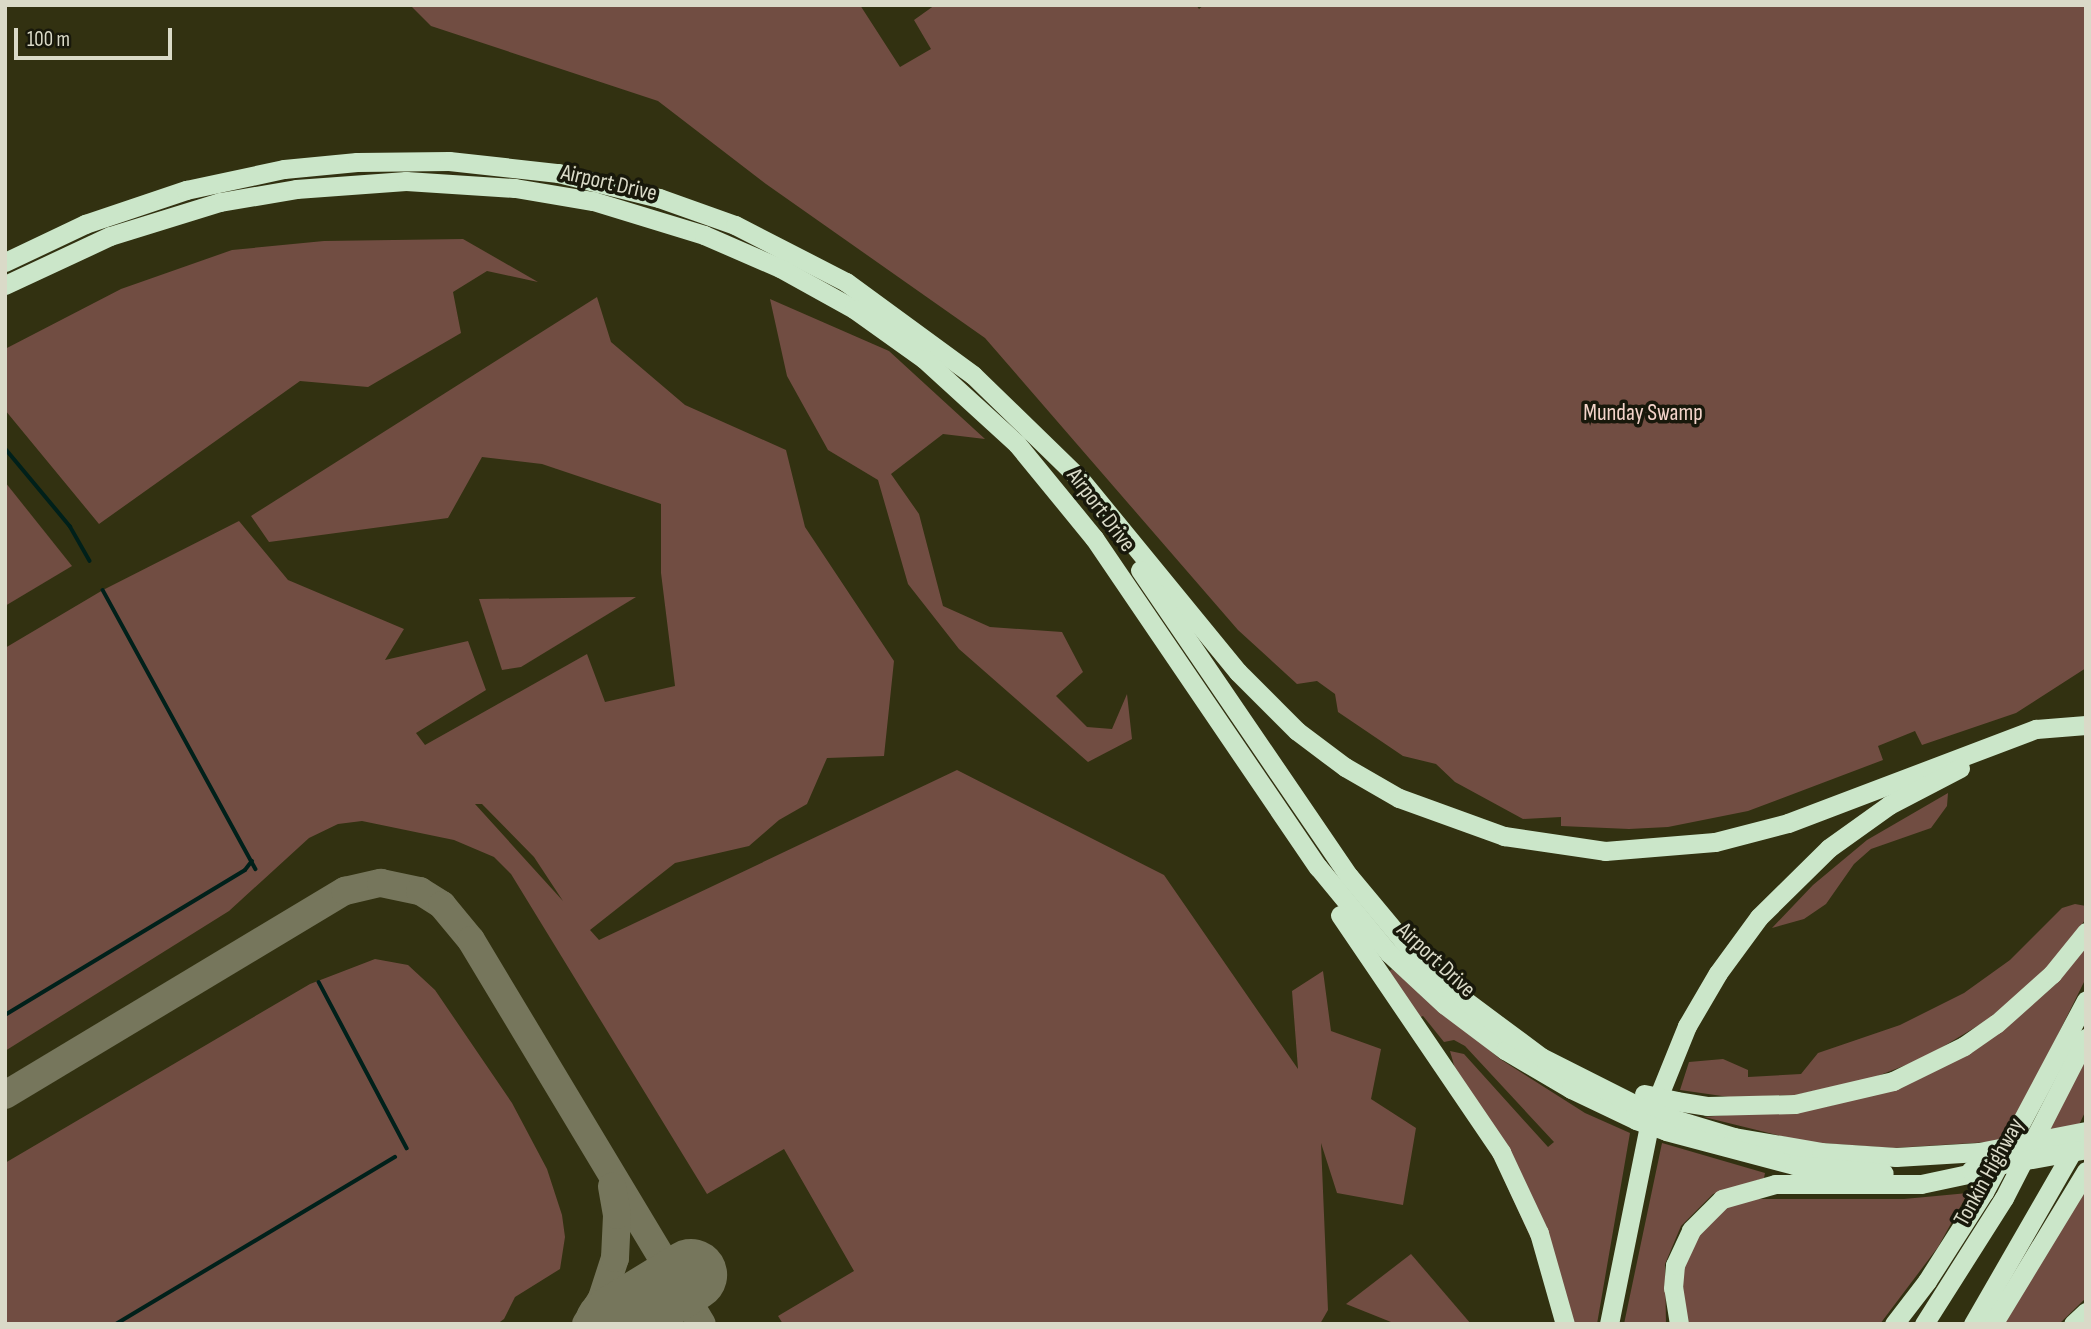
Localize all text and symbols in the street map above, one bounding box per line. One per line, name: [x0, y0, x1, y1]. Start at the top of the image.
scale bar: [18, 14, 175, 58]
text: 100 m: [27, 27, 70, 52]
street label: Airport Drive: [558, 159, 660, 207]
park label: Munday Swamp: [1583, 399, 1703, 427]
street label: Airport Drive: [1061, 463, 1141, 557]
street label: Airport Drive: [1391, 917, 1481, 1003]
street label: Tonkin Highway: [1948, 1113, 2030, 1231]

